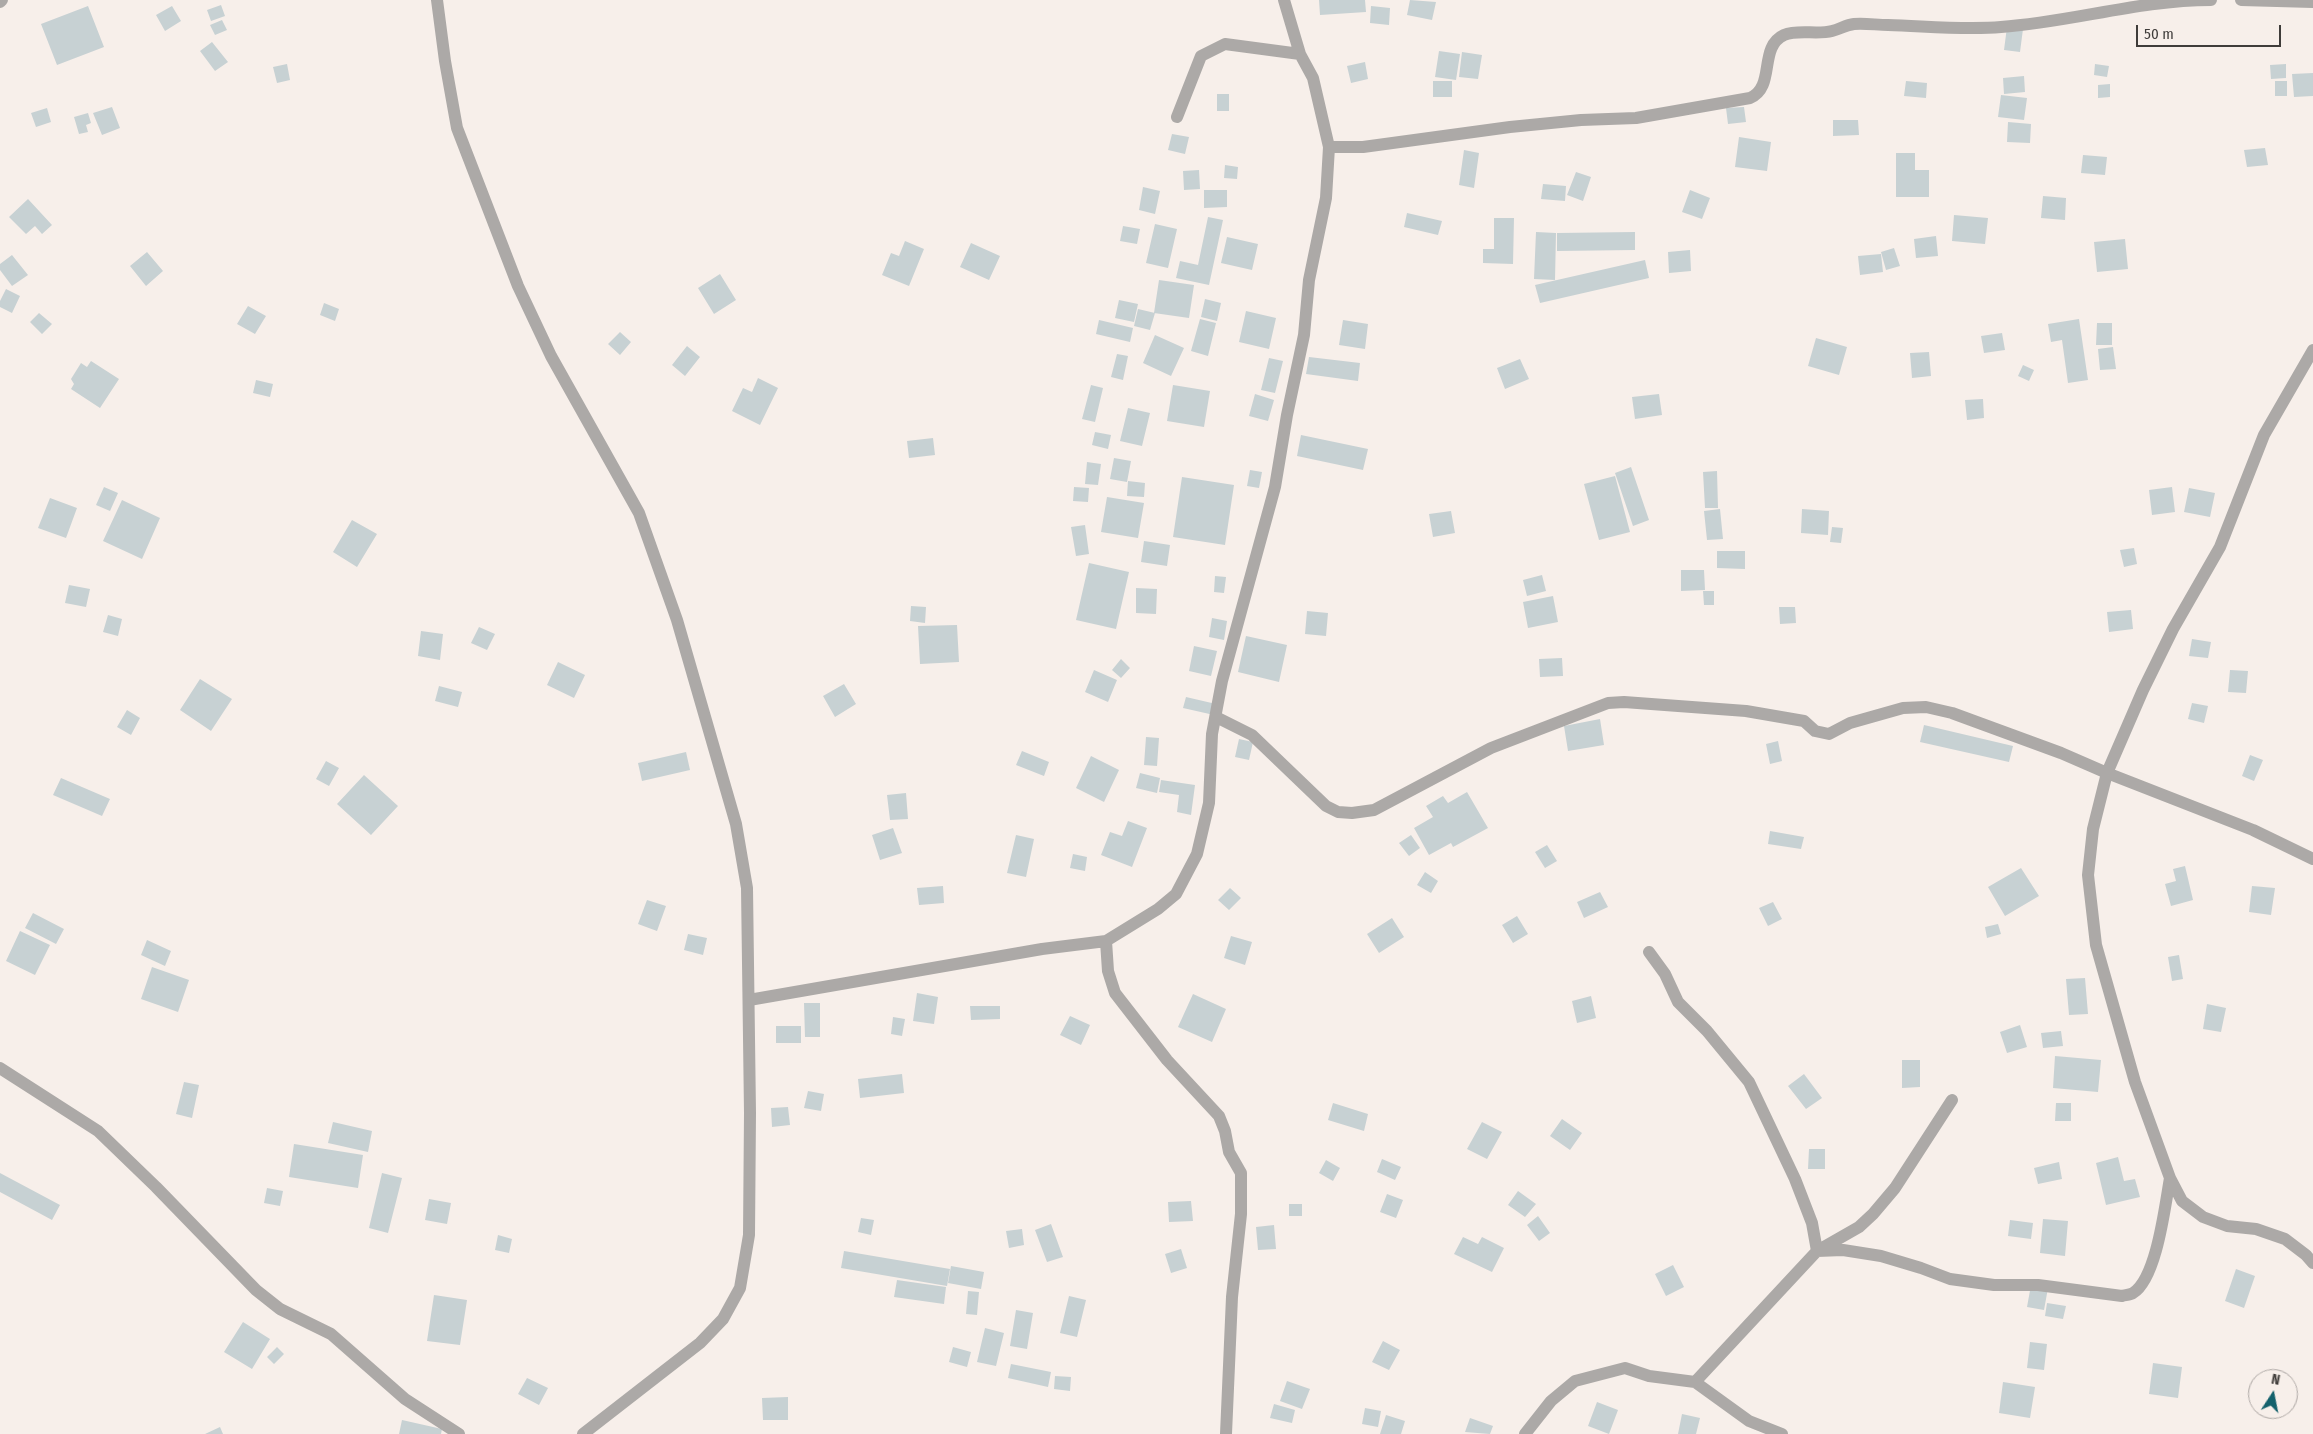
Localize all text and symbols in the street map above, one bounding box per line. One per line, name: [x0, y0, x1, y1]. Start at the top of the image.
scale bar: [2138, 15, 2283, 47]
text: 50 m: [2144, 25, 2174, 43]
north arrow: [2248, 1369, 2298, 1419]
text: N: [2270, 1371, 2281, 1389]

